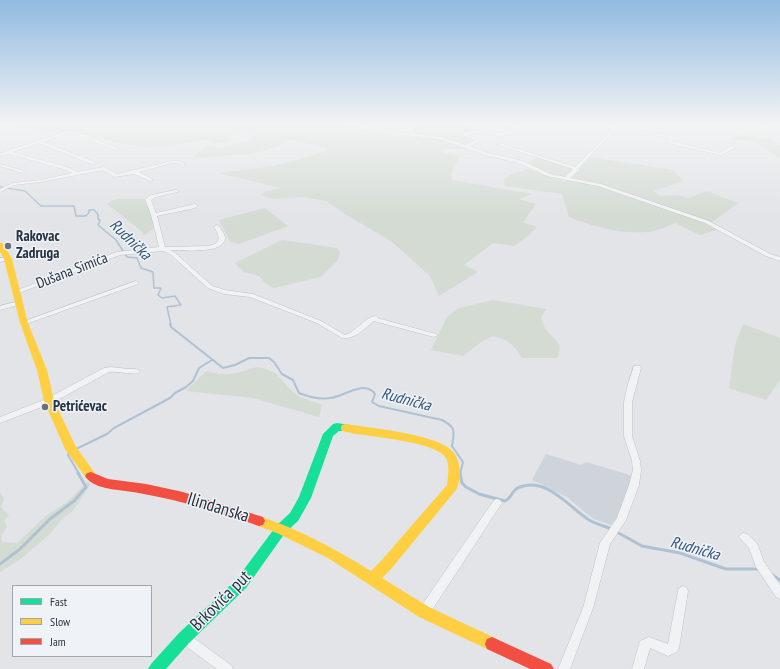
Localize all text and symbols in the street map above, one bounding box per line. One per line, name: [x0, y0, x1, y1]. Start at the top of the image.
water label: Rudnička: [105, 216, 155, 264]
place label: Rakovac Zadruga: [16, 228, 60, 263]
marker: Rakovac Zadruga: [3, 241, 13, 251]
street label: Dušana Simića: [34, 249, 110, 293]
water label: Rudnička: [379, 384, 433, 416]
place label: Petrićevac: [53, 398, 107, 416]
marker: Petrićevac: [40, 402, 50, 412]
street label: Ilindanska: [185, 488, 251, 528]
water label: Rudnička: [668, 533, 722, 565]
street label: Brkovića put: [186, 566, 256, 636]
legend: [12, 585, 152, 657]
text: Fast: [50, 594, 67, 609]
text: Slow: [50, 614, 70, 629]
text: Jam: [50, 634, 66, 649]

